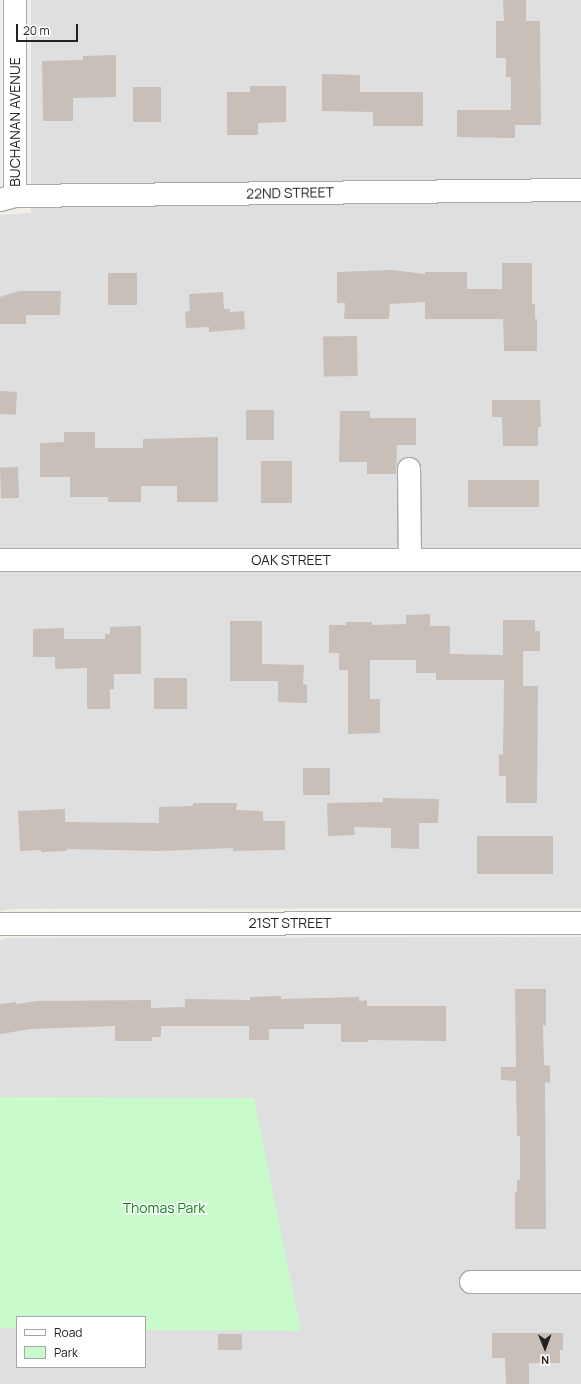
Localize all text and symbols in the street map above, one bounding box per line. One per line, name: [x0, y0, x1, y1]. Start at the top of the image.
scale bar: [18, 16, 80, 42]
text: 20 m: [23, 22, 50, 39]
street label: BUCHANAN AVENUE: [7, 57, 23, 187]
street label: 22ND STREET: [246, 184, 334, 202]
street label: OAK STREET: [251, 552, 331, 568]
street label: 21ST STREET: [248, 915, 332, 931]
park label: Thomas Park: [123, 1200, 205, 1216]
legend: [16, 1316, 146, 1368]
text: Road: [54, 1324, 82, 1341]
north arrow: [525, 1328, 565, 1368]
text: Park: [54, 1344, 78, 1361]
text: N: [541, 1353, 549, 1368]

